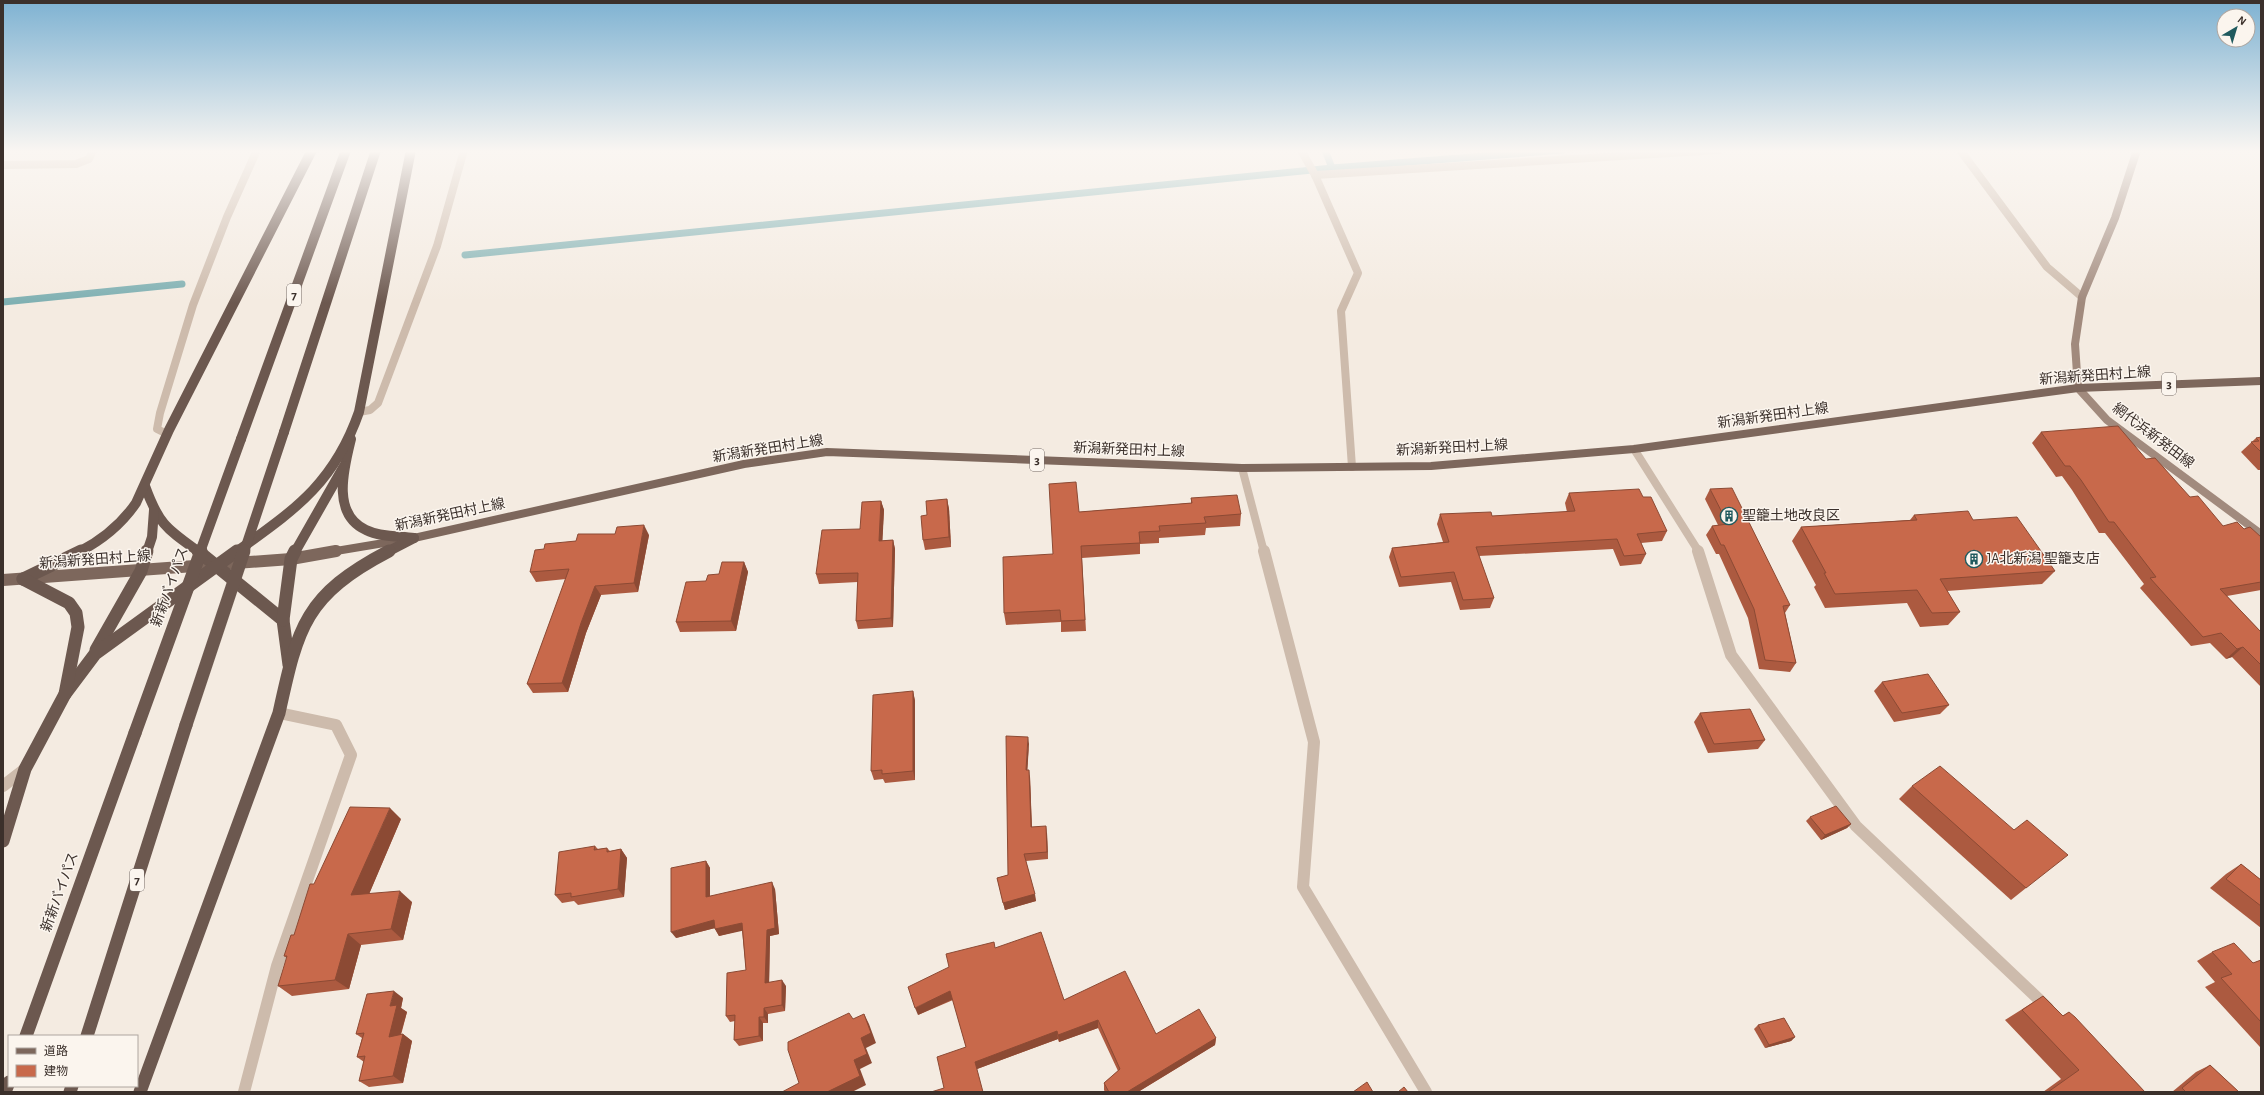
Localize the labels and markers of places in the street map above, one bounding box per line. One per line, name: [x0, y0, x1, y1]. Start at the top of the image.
building icon: 聖籠土地改良区: [1719, 506, 1739, 526]
place label: 聖籠土地改良区: [1742, 508, 1840, 523]
building icon: JA北新潟 聖籠支店: [1964, 549, 1984, 569]
place label: JA北新潟 聖籠支店: [1987, 550, 2100, 566]

